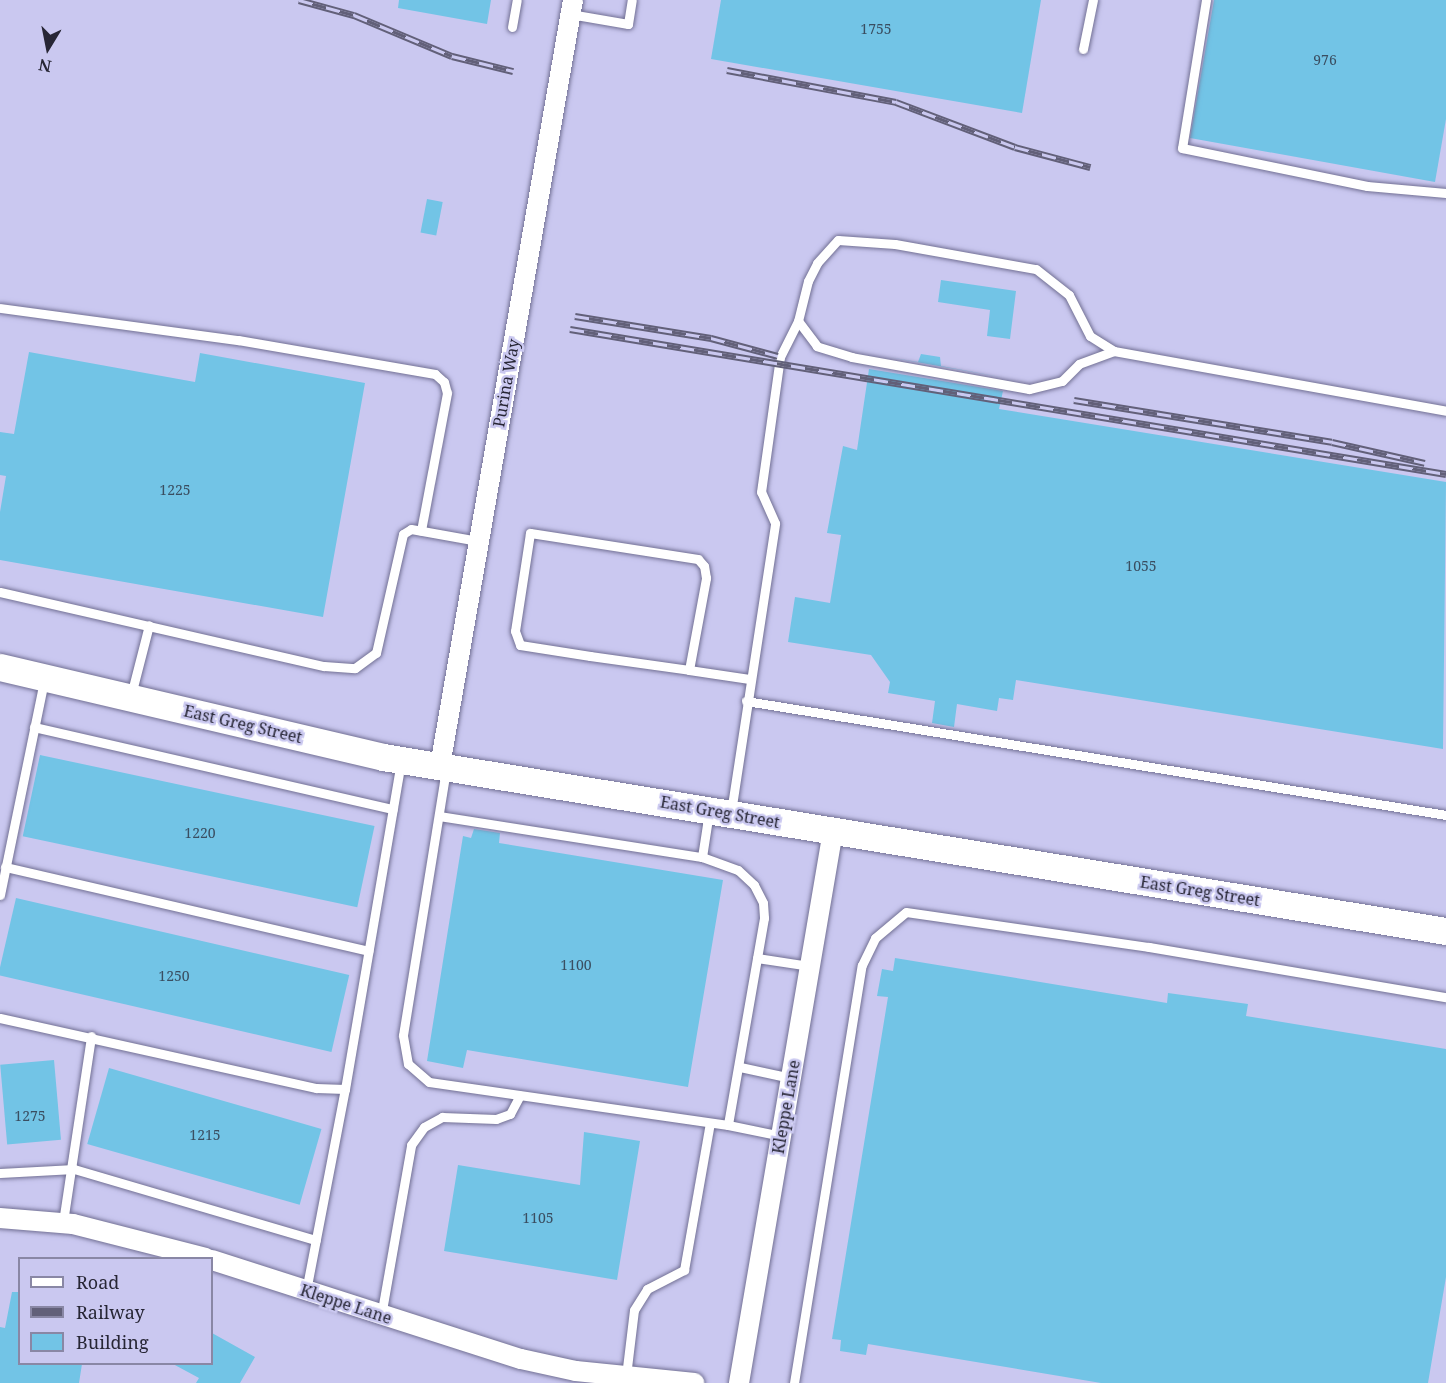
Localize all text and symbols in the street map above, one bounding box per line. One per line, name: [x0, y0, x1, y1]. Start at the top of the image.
north arrow: [18, 18, 78, 78]
house number: 1755: [860, 21, 892, 37]
house number: 976: [1313, 52, 1337, 68]
text: N: [37, 54, 53, 78]
street label: Purina Way: [489, 337, 523, 429]
house number: 1225: [159, 482, 191, 498]
house number: 1055: [1125, 558, 1157, 574]
street label: East Greg Street: [182, 701, 304, 747]
street label: East Greg Street: [659, 792, 781, 832]
house number: 1220: [184, 825, 216, 841]
street label: East Greg Street: [1139, 872, 1261, 910]
house number: 1100: [560, 957, 592, 973]
house number: 1250: [158, 968, 190, 984]
street label: Kleppe Lane: [768, 1059, 804, 1155]
house number: 1275: [14, 1108, 46, 1124]
house number: 1215: [189, 1127, 221, 1143]
house number: 1105: [522, 1210, 554, 1226]
legend: [18, 1257, 213, 1365]
text: Road: [76, 1270, 119, 1294]
street label: Kleppe Lane: [298, 1280, 394, 1328]
text: Railway: [76, 1300, 145, 1324]
text: Building: [76, 1330, 149, 1354]

